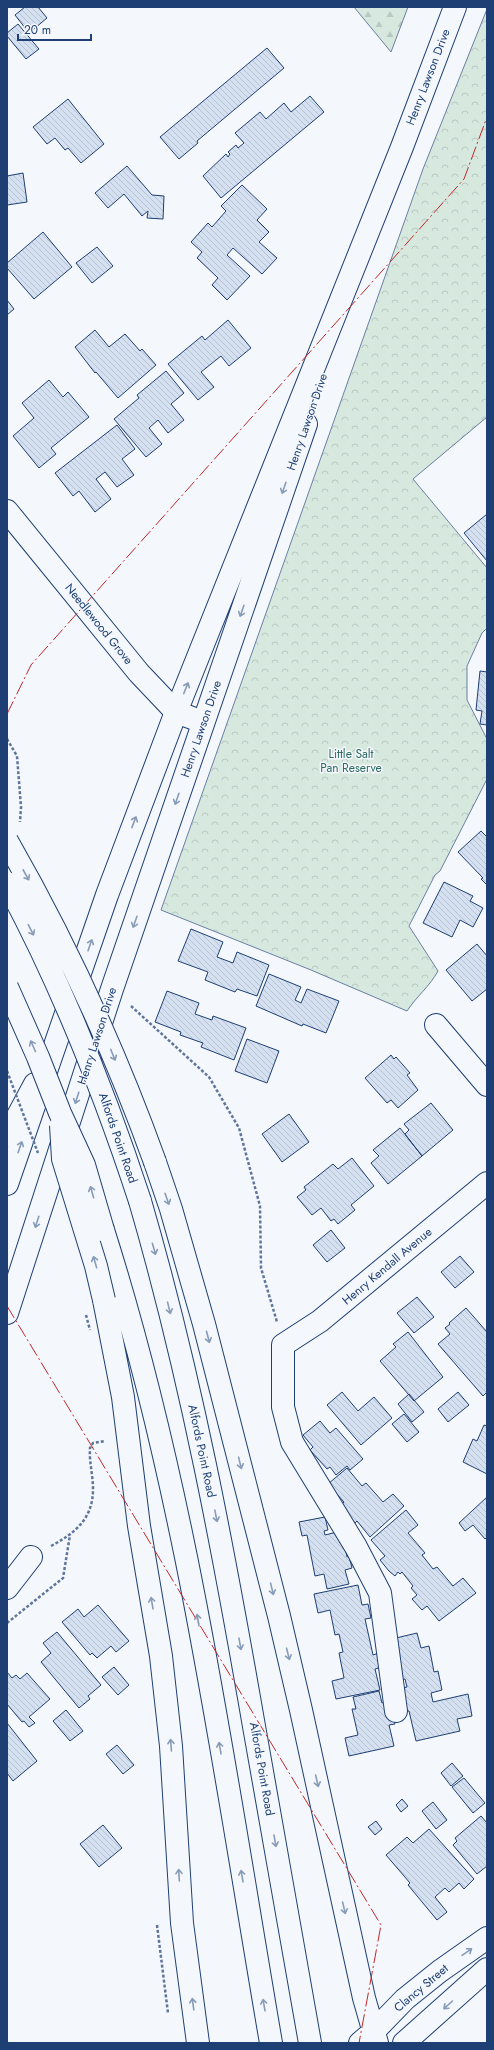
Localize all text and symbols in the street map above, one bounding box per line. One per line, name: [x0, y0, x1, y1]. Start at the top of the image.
scale bar: [18, 16, 91, 42]
text: 20 m: [24, 21, 51, 39]
street label: Henry Lawson Drive: [401, 26, 455, 128]
street label: Henry Lawson Drive: [282, 371, 332, 473]
one-way arrow: [280, 482, 287, 495]
street label: Needlewood Grove: [61, 580, 137, 668]
one-way arrow: [237, 605, 245, 617]
street label: Henry Lawson Drive: [176, 678, 226, 780]
one-way arrow: [182, 682, 190, 694]
park label: Little Salt Pan Reserve: [320, 745, 382, 777]
one-way arrow: [173, 792, 181, 804]
one-way arrow: [131, 817, 139, 829]
one-way arrow: [23, 869, 31, 881]
one-way arrow: [131, 916, 139, 928]
one-way arrow: [28, 924, 35, 936]
one-way arrow: [87, 938, 94, 951]
street label: Henry Lawson Drive: [73, 985, 121, 1087]
one-way arrow: [29, 1041, 36, 1053]
one-way arrow: [110, 1049, 118, 1061]
street label: Alfords Point Road: [94, 1090, 142, 1186]
one-way arrow: [73, 1092, 80, 1105]
one-way arrow: [17, 1140, 24, 1153]
one-way arrow: [88, 1186, 95, 1199]
one-way arrow: [164, 1193, 171, 1206]
one-way arrow: [32, 1216, 40, 1228]
street label: Henry Kendall Avenue: [338, 1223, 436, 1309]
one-way arrow: [151, 1242, 158, 1255]
one-way arrow: [91, 1256, 98, 1269]
one-way arrow: [166, 1301, 174, 1314]
one-way arrow: [205, 1331, 212, 1344]
street label: Alfords Point Road: [183, 1403, 221, 1499]
one-way arrow: [236, 1457, 244, 1470]
one-way arrow: [213, 1509, 221, 1522]
one-way arrow: [269, 1583, 276, 1596]
one-way arrow: [148, 1597, 156, 1610]
one-way arrow: [194, 1614, 202, 1627]
one-way arrow: [236, 1637, 244, 1650]
one-way arrow: [285, 1647, 292, 1660]
street label: Alfords Point Road: [245, 1721, 279, 1817]
one-way arrow: [168, 1739, 175, 1752]
one-way arrow: [216, 1742, 224, 1755]
one-way arrow: [314, 1774, 321, 1787]
one-way arrow: [271, 1834, 279, 1847]
one-way arrow: [175, 1869, 182, 1882]
one-way arrow: [238, 1870, 246, 1883]
one-way arrow: [340, 1901, 348, 1914]
one-way arrow: [462, 1948, 473, 1956]
street label: Clancy Street: [390, 1960, 452, 2016]
one-way arrow: [189, 1998, 197, 2011]
one-way arrow: [260, 1998, 268, 2011]
one-way arrow: [443, 2001, 453, 2010]

